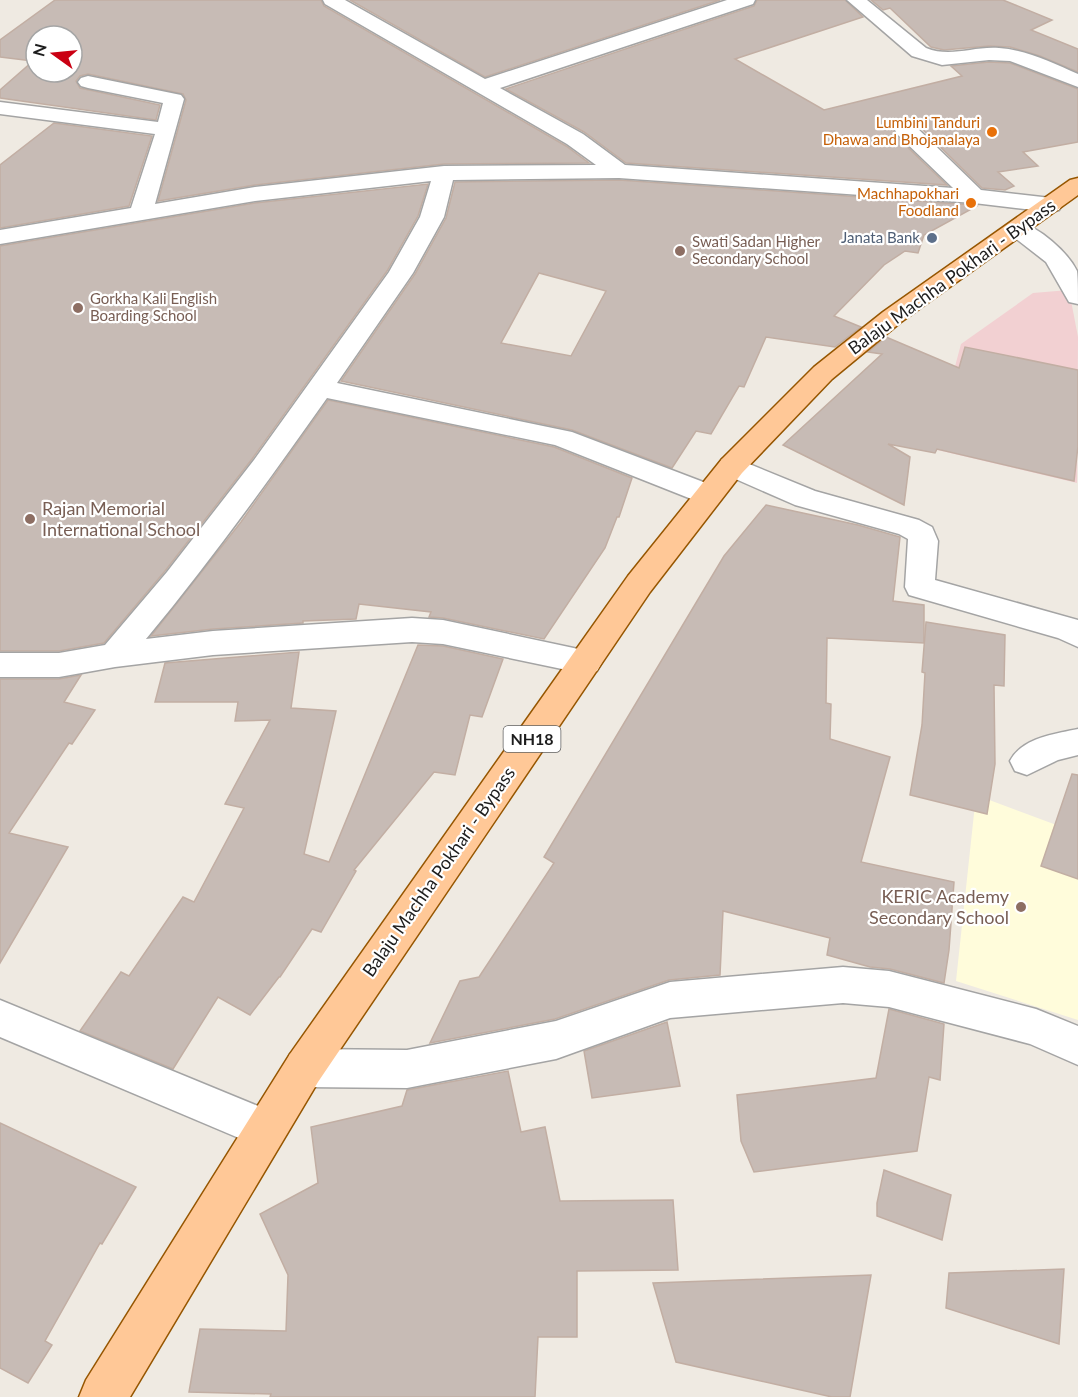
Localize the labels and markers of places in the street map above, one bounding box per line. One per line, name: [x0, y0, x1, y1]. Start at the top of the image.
place label: Lumbini Tanduri Dhawa and Bhojanalaya: [823, 113, 980, 148]
marker: Lumbini Tanduri Dhawa and Bhojanalaya: [985, 125, 999, 139]
place label: Machhapokhari Foodland: [857, 184, 959, 219]
marker: Machhapokhari Foodland: [964, 196, 978, 210]
place label: Janata Bank: [841, 228, 920, 246]
marker: Janata Bank: [925, 231, 939, 245]
place label: Swati Sadan Higher Secondary School: [692, 232, 821, 267]
marker: Swati Sadan Higher Secondary School: [673, 244, 687, 258]
place label: Gorkha Kali English Boarding School: [90, 289, 217, 324]
marker: Gorkha Kali English Boarding School: [71, 301, 85, 315]
place label: Rajan Memorial International School: [42, 497, 200, 540]
marker: Rajan Memorial International School: [23, 512, 37, 526]
place label: KERIC Academy Secondary School: [869, 885, 1010, 928]
marker: KERIC Academy Secondary School: [1014, 900, 1028, 914]

